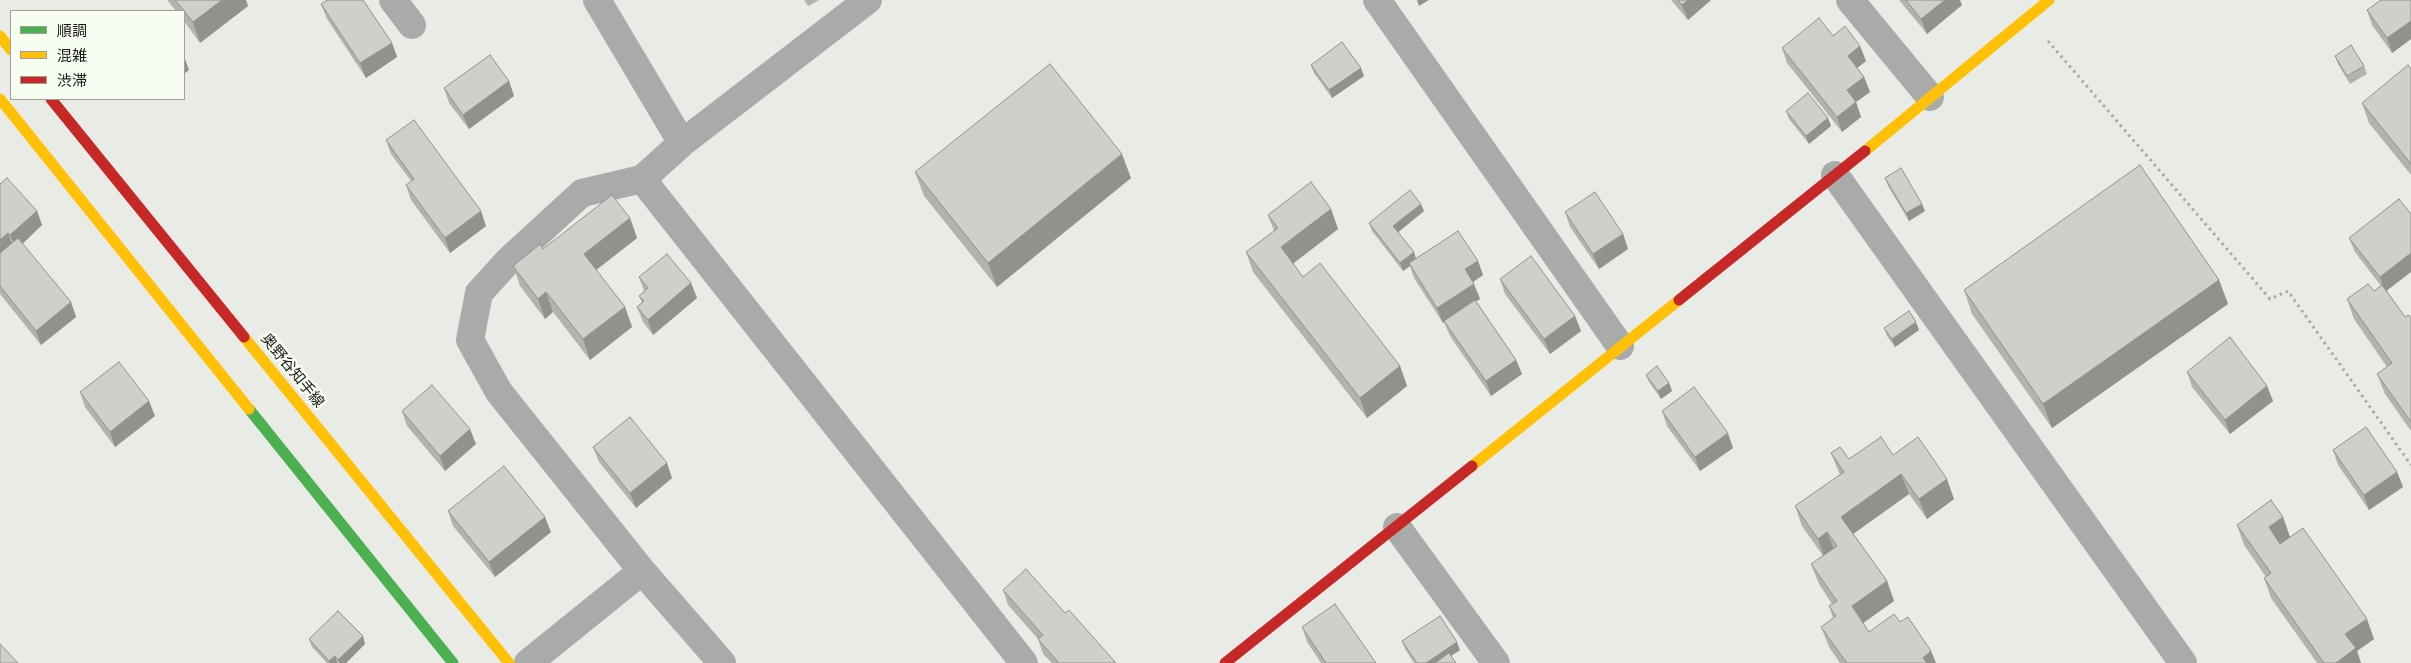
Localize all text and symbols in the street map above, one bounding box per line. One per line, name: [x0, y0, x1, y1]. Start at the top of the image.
legend: [10, 10, 185, 100]
text: 順調: [57, 22, 87, 40]
text: 混雑: [57, 47, 87, 65]
text: 渋滞: [57, 72, 87, 90]
street label: 奥野谷知手線: [257, 330, 327, 412]

